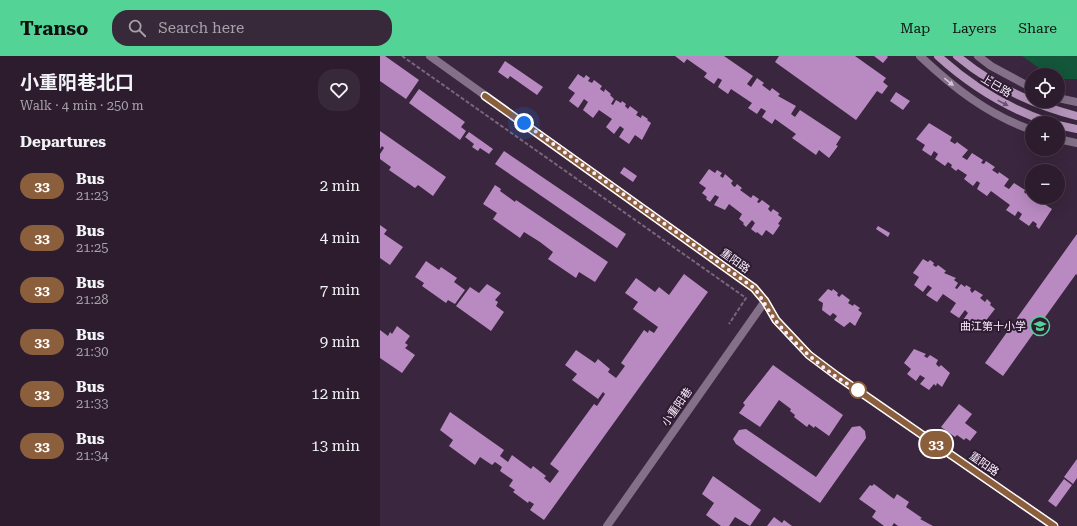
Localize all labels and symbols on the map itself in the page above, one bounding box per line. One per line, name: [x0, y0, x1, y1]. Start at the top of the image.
street label: 上巳路: [979, 72, 1013, 100]
one-way arrow: [944, 77, 954, 86]
one-way arrow: [997, 100, 1009, 107]
your location: [514, 113, 534, 133]
street label: 重阳路: [718, 246, 752, 276]
school or university icon: 曲江第十小学: [1029, 315, 1051, 337]
place label: 曲江第十小学: [960, 320, 1026, 333]
unlabelled marker: [849, 381, 867, 399]
street label: 小重阳巷: [659, 385, 695, 429]
line badge: 33: [918, 431, 954, 457]
street label: 重阳路: [967, 449, 1001, 479]

